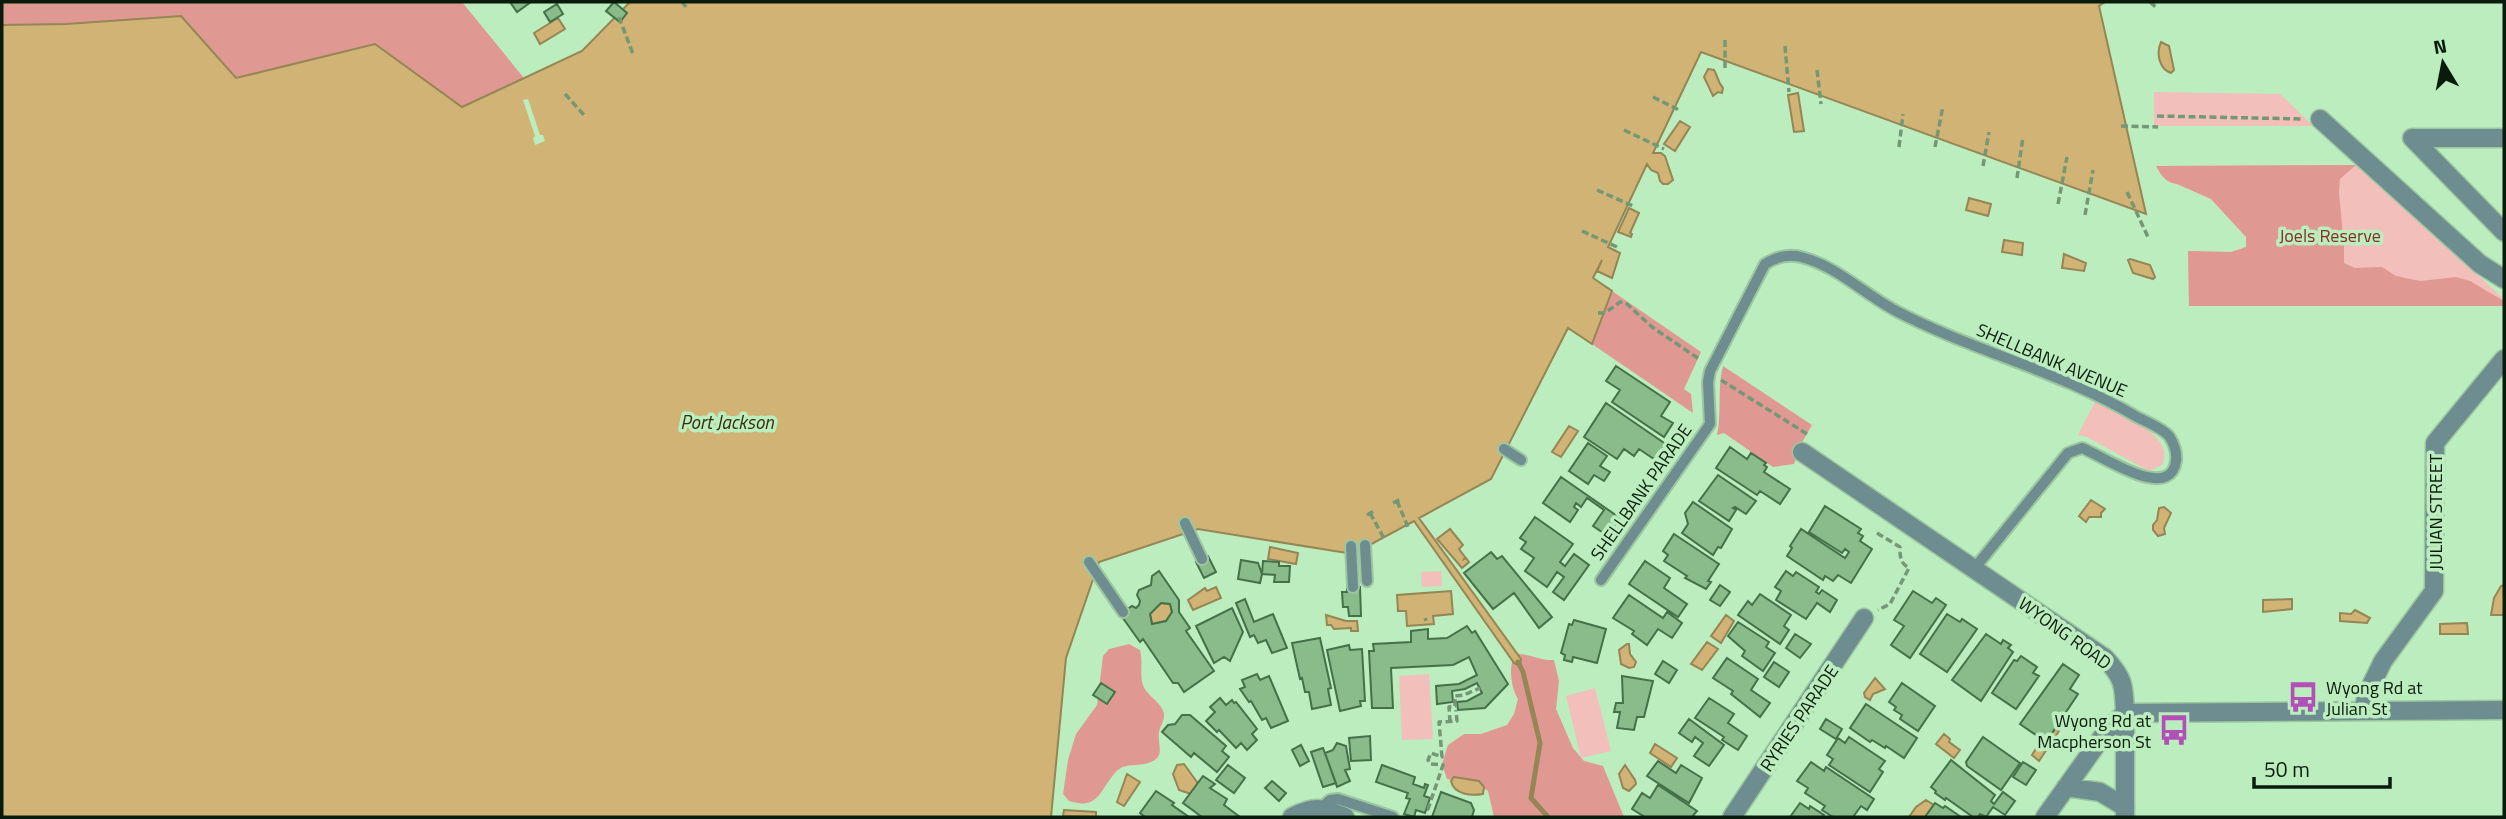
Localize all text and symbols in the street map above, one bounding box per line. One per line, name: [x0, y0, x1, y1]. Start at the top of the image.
north arrow: [2408, 28, 2478, 98]
text: N: [2431, 30, 2449, 61]
park label: Joels Reserve: [2279, 222, 2381, 249]
street label: SHELLBANK AVENUE: [1972, 316, 2132, 404]
water label: Port Jackson: [680, 407, 774, 436]
street label: SHELLBANK PARADE: [1584, 418, 1698, 566]
street label: JULIAN STREET: [2422, 453, 2449, 570]
street label: WYONG ROAD: [2013, 590, 2117, 676]
street label: RYRIES PARADE: [1753, 659, 1845, 777]
place label: Wyong Rd at Julian St: [2326, 674, 2423, 722]
bus stop icon: Wyong Rd at Julian St: [2286, 680, 2320, 714]
place label: Wyong Rd at Macpherson St: [2037, 707, 2152, 755]
bus stop icon: Wyong Rd at Macpherson St: [2157, 713, 2191, 747]
scale bar: [2254, 746, 2390, 790]
text: 50 m: [2264, 753, 2310, 785]

